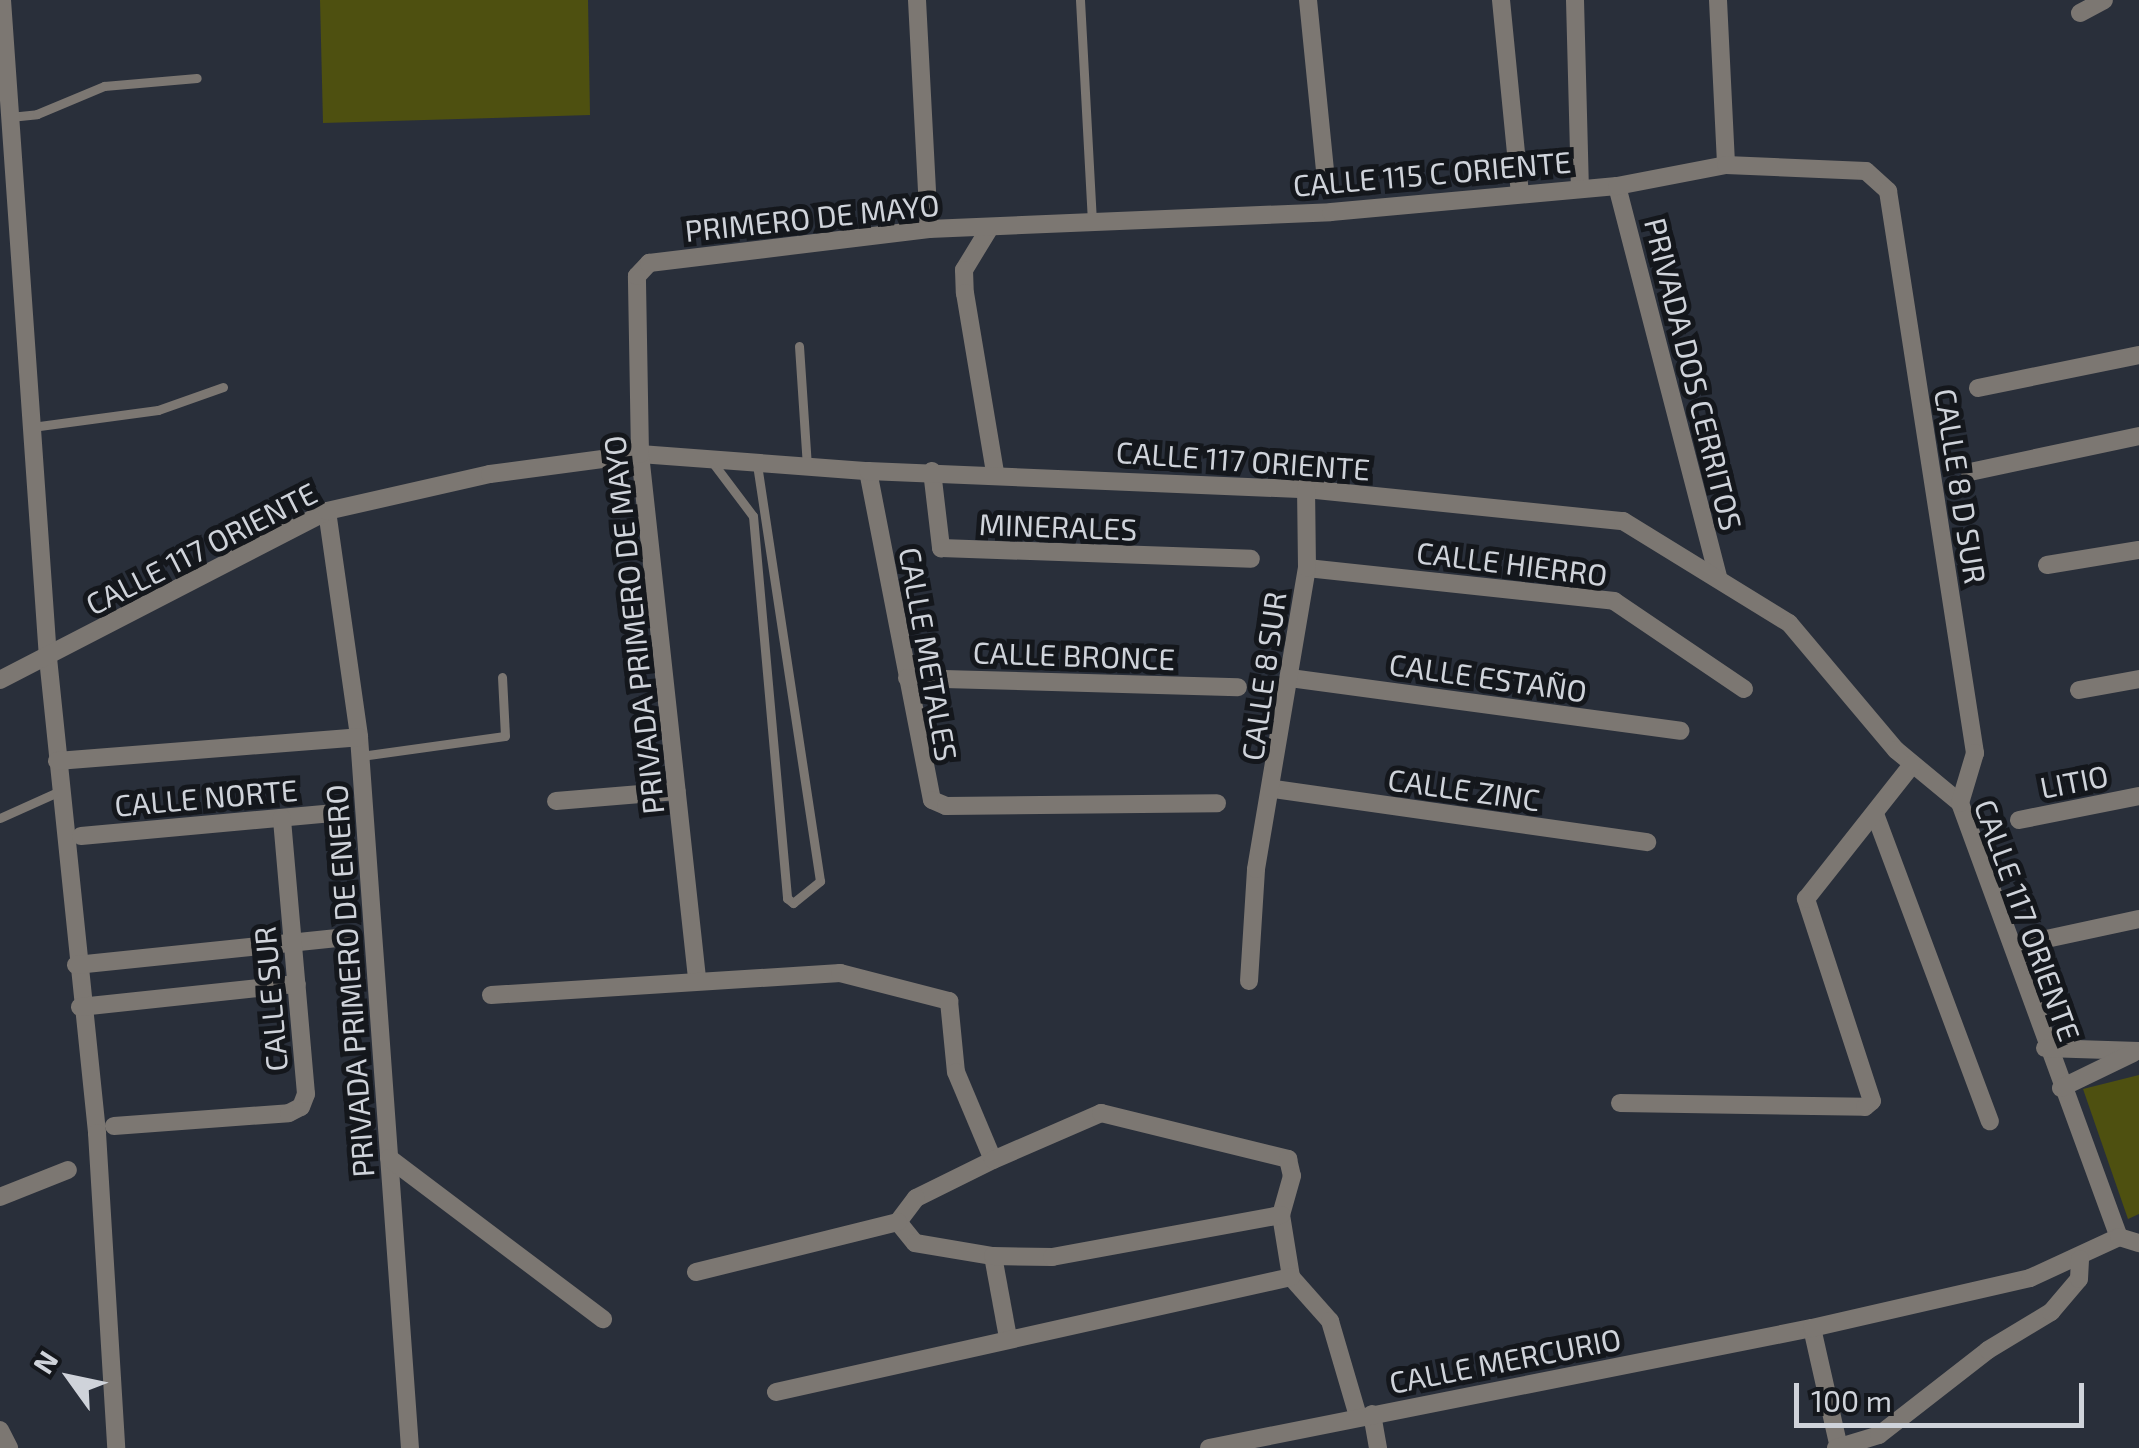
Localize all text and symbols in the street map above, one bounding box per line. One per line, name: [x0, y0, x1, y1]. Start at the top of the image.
street label: CALLE 115 C ORIENTE: [1291, 143, 1573, 203]
street label: PRIMERO DE MAYO: [683, 186, 941, 248]
street label: PRIVADA DOS CERRITOS: [1638, 214, 1750, 534]
street label: CALLE 8 D SUR: [1928, 386, 1994, 586]
street label: CALLE 117 ORIENTE: [1115, 433, 1371, 487]
street label: PRIVADA PRIMERO DE MAYO: [595, 434, 671, 816]
street label: CALLE 117 ORIENTE: [79, 474, 323, 622]
street label: MINERALES: [978, 505, 1138, 547]
street label: CALLE HIERRO: [1415, 533, 1609, 593]
street label: CALLE METALES: [892, 544, 966, 764]
street label: CALLE 8 SUR: [1233, 589, 1293, 763]
street label: CALLE BRONCE: [972, 633, 1176, 677]
street label: CALLE ESTAÑO: [1387, 645, 1589, 709]
street label: LITIO: [2037, 757, 2111, 805]
street label: CALLE ZINC: [1386, 761, 1542, 817]
street label: CALLE NORTE: [113, 771, 299, 823]
street label: PRIVADA PRIMERO DE ENERO: [317, 783, 381, 1179]
street label: CALLE 117 ORIENTE: [1968, 794, 2088, 1046]
street label: CALLE SUR: [246, 925, 294, 1073]
street label: CALLE MERCURIO: [1386, 1320, 1624, 1400]
north arrow: [20, 1328, 120, 1428]
text: N: [25, 1344, 65, 1379]
scale bar: [1799, 1363, 2089, 1425]
text: 100 m: [1811, 1382, 1892, 1418]

